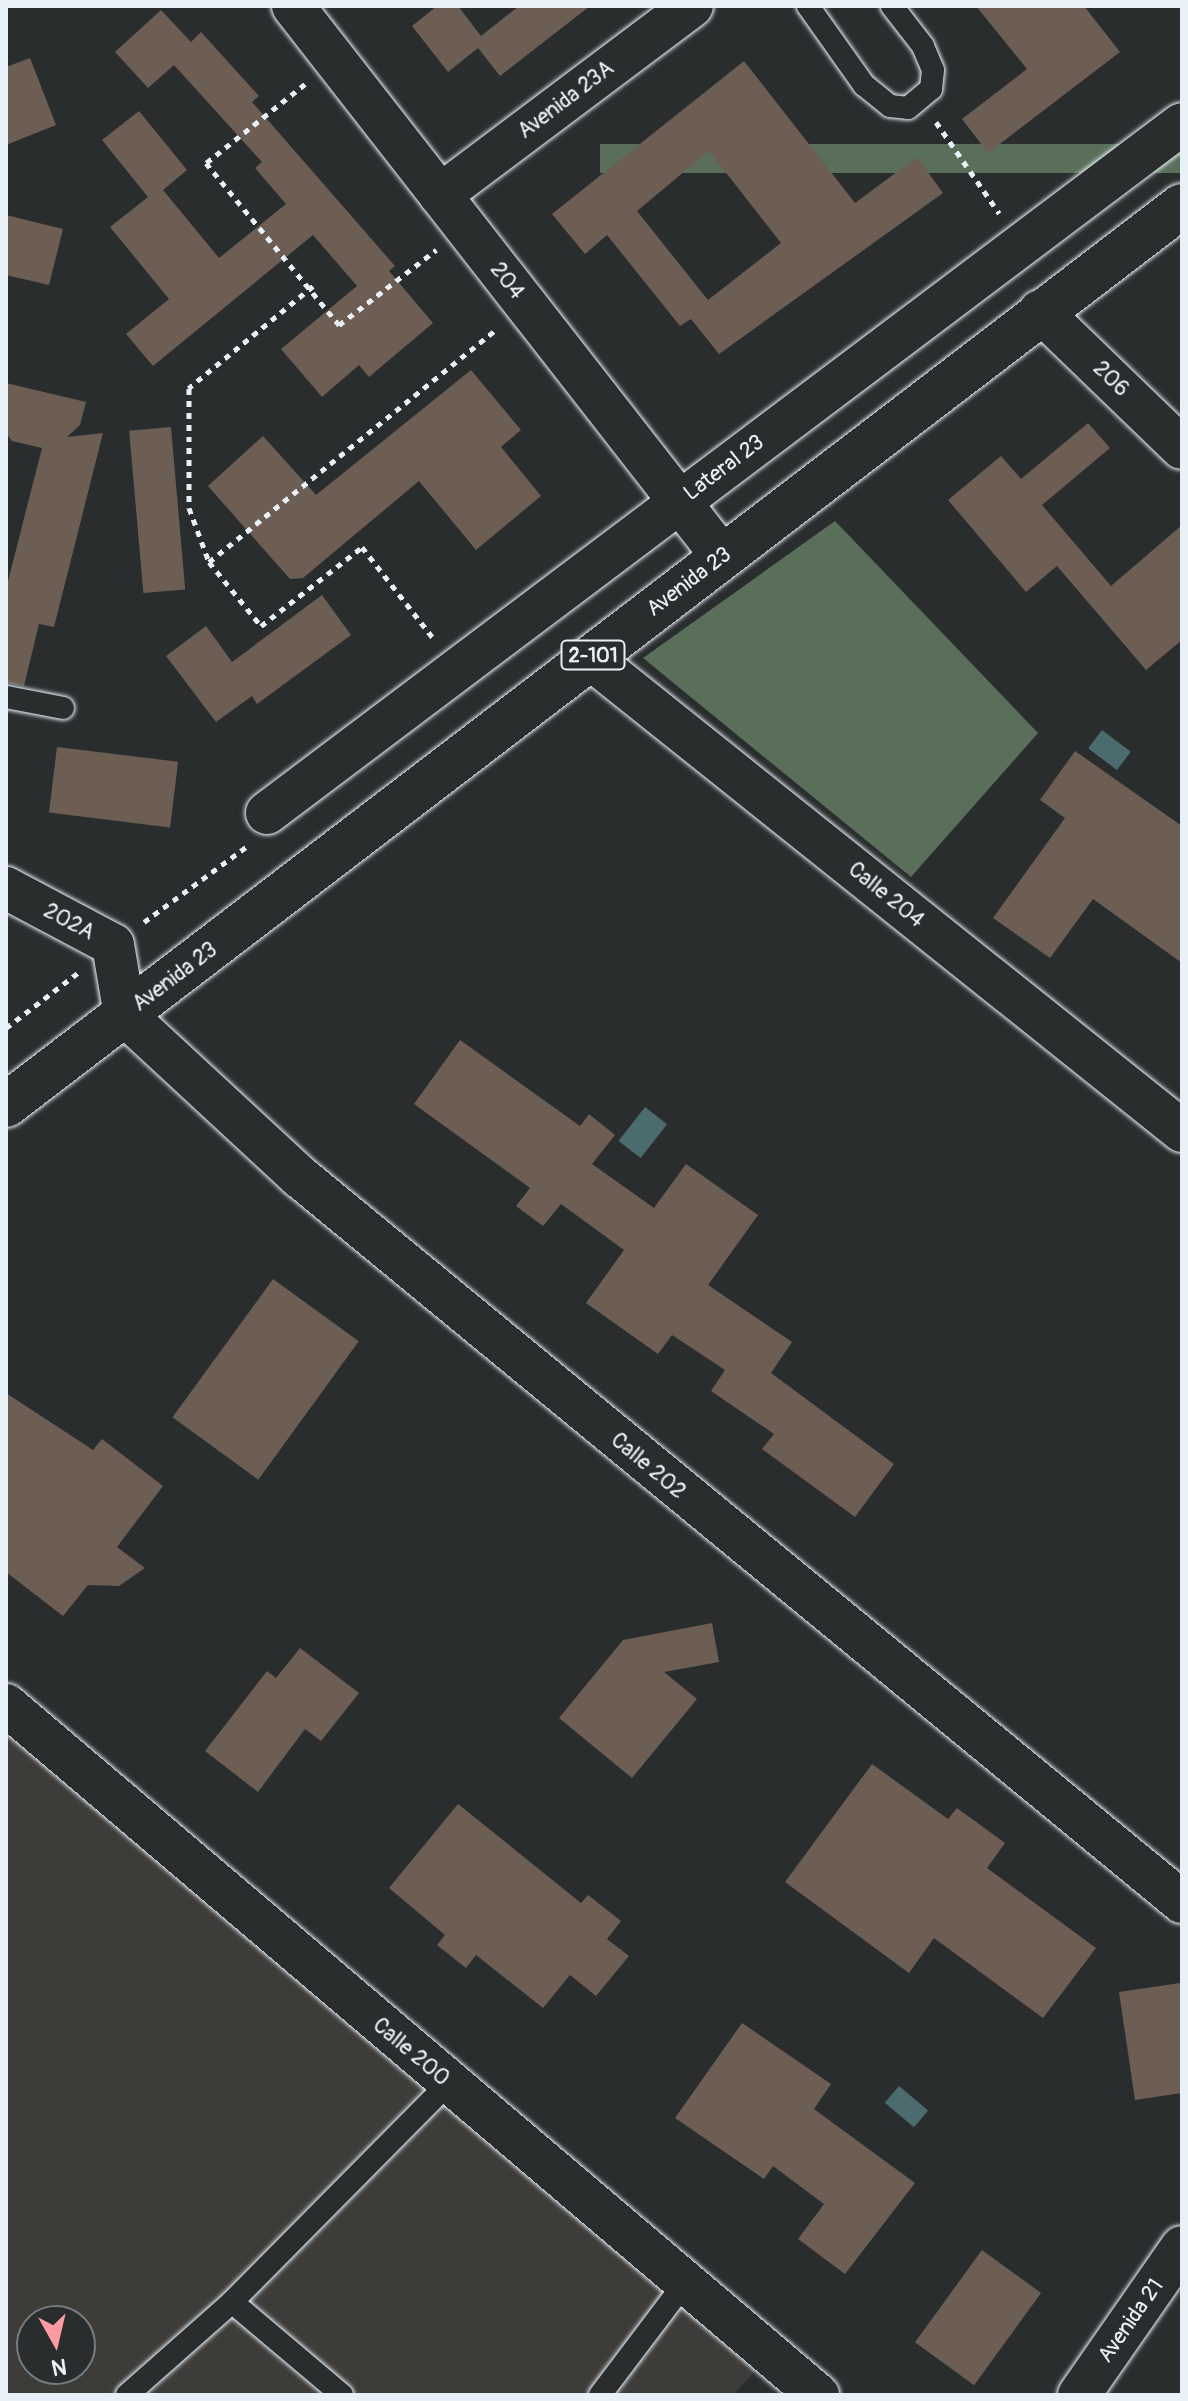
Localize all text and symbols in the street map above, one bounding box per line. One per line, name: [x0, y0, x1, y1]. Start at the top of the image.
street label: Avenida 23A: [513, 55, 619, 145]
street label: 204: [484, 257, 530, 305]
street label: 206: [1087, 356, 1135, 402]
street label: Lateral 23: [679, 429, 769, 507]
street label: Avenida 23: [641, 542, 737, 622]
road number: 2-101: [559, 639, 627, 671]
street label: Calle 204: [843, 856, 929, 934]
street label: 202A: [39, 898, 99, 946]
street label: Avenida 23: [127, 937, 223, 1017]
street label: Calle 202: [605, 1427, 691, 1505]
street label: Calle 200: [367, 2012, 455, 2092]
street label: Avenida 21: [1093, 2274, 1169, 2368]
north arrow: [16, 2305, 96, 2385]
text: N: [50, 2352, 68, 2382]

